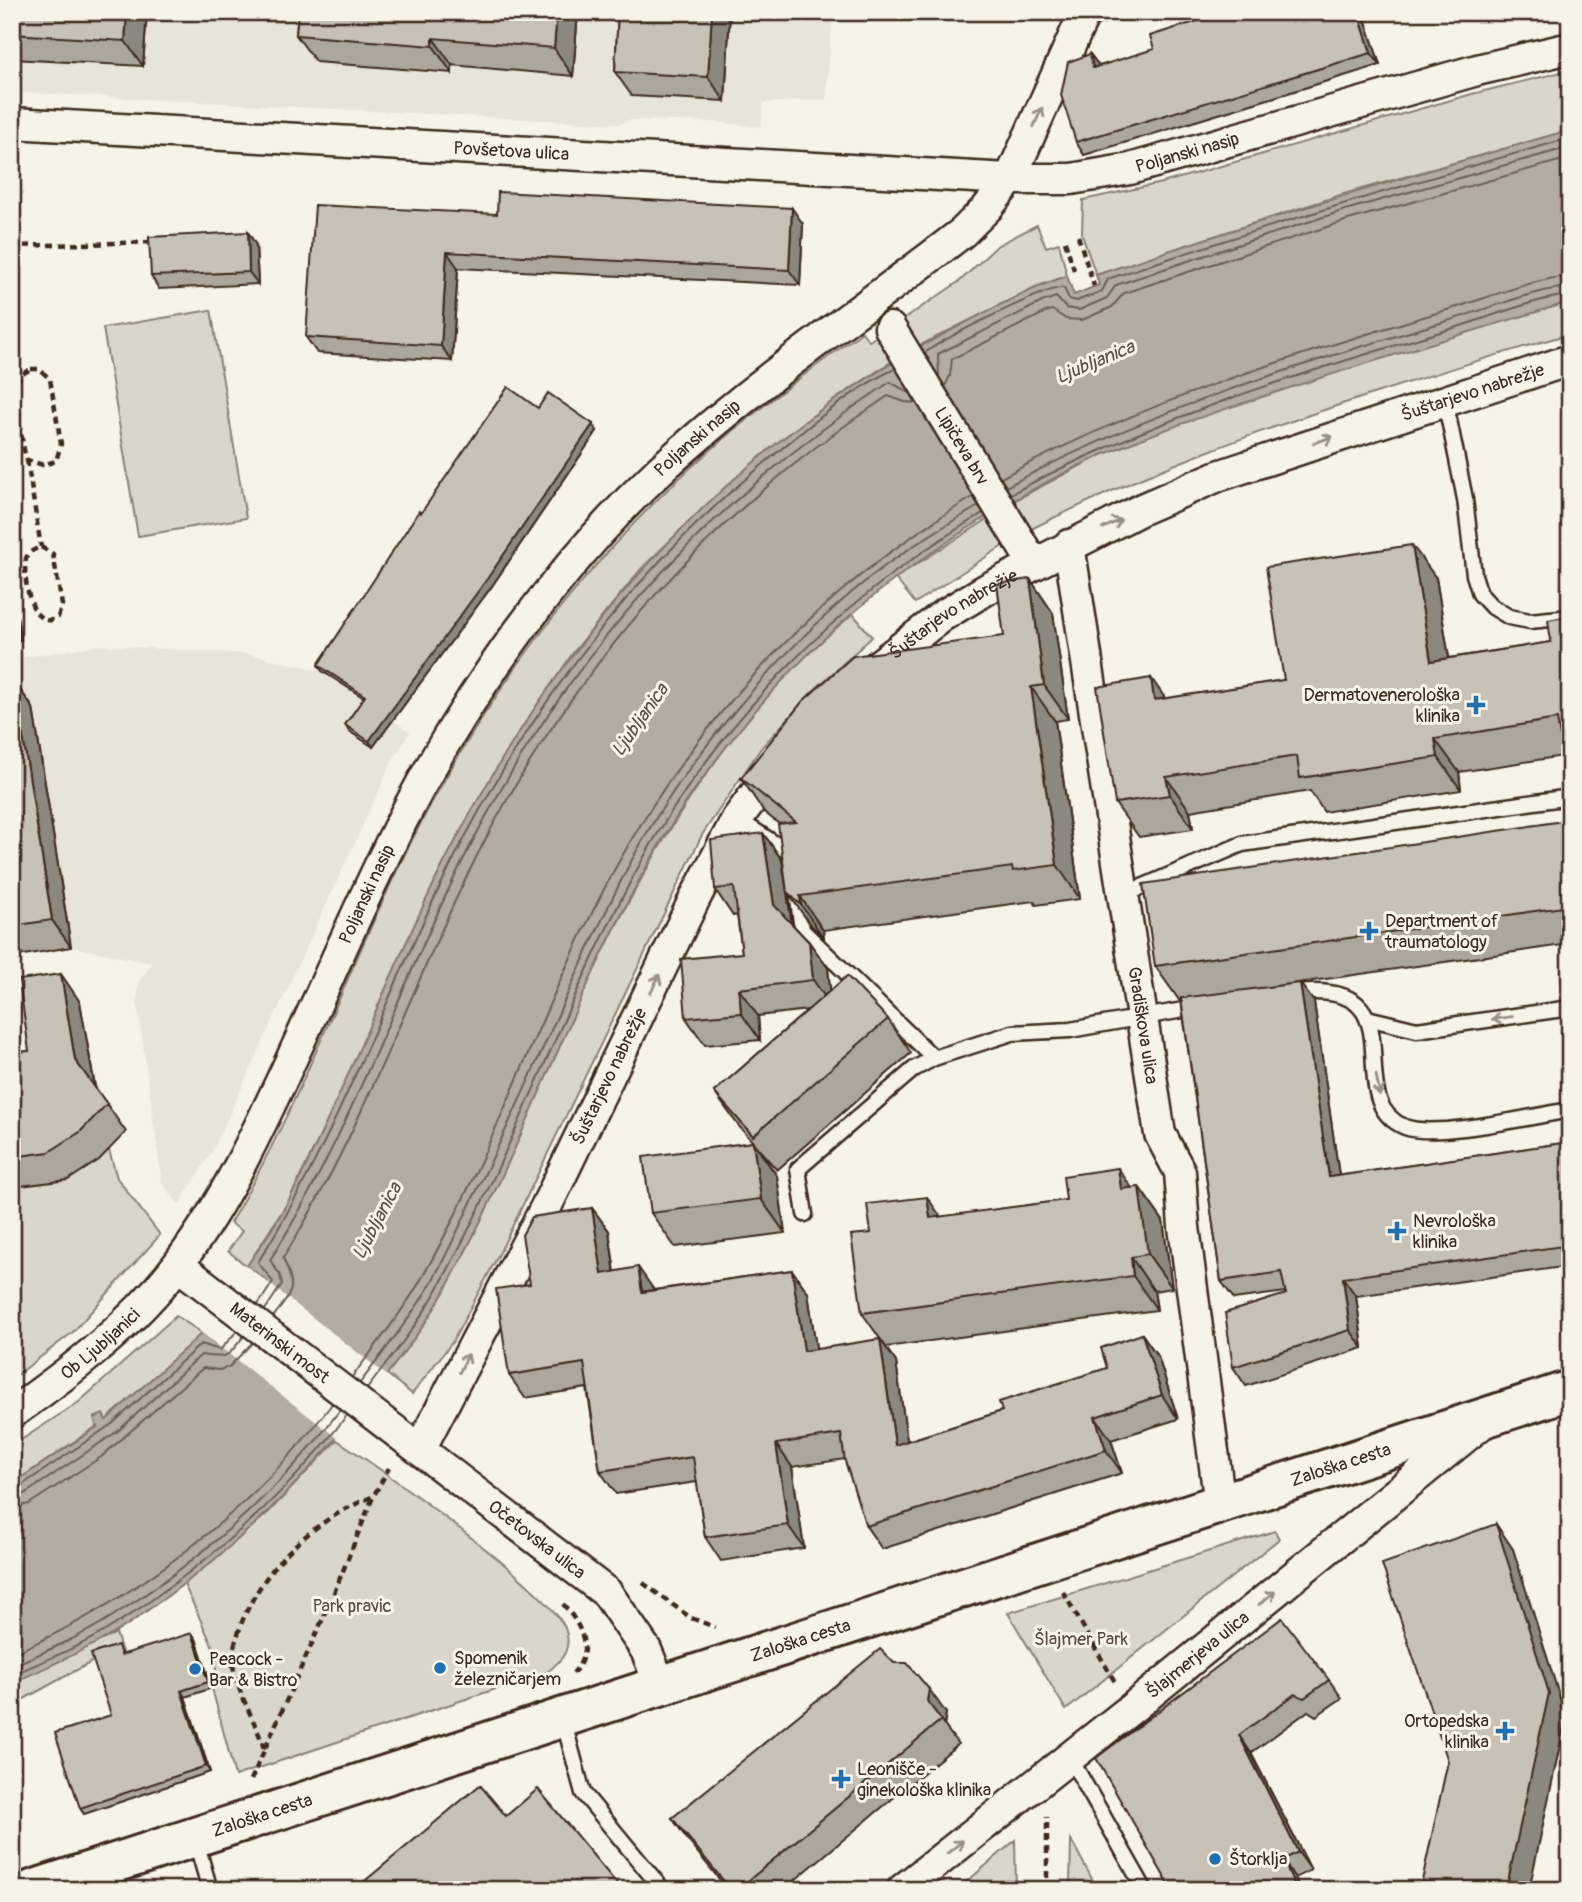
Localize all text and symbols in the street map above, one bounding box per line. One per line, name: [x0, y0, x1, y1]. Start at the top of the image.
one-way arrow: [1032, 107, 1045, 128]
street label: Poljanski nasip: [1133, 127, 1242, 178]
street label: Povšetova ulica: [453, 136, 570, 166]
water label: Ljubljanica: [1052, 334, 1139, 389]
street label: Šuštarjevo nabrežje: [1398, 358, 1547, 426]
street label: Poljanski nasip: [649, 394, 745, 481]
street label: Lipičeva brv: [929, 403, 994, 489]
one-way arrow: [1312, 433, 1334, 446]
one-way arrow: [1101, 516, 1122, 530]
street label: Šuštarjevo nabrežje: [884, 564, 1022, 664]
water label: Ljubljanica: [606, 678, 674, 761]
place label: Dermatovenerološka klinika: [1303, 684, 1460, 728]
marker: Dermatovenerološka klinika: [1466, 695, 1486, 715]
street label: Poljanski nasip: [334, 841, 400, 947]
place label: Department of traumatology: [1384, 910, 1499, 954]
marker: Department of traumatology: [1359, 921, 1379, 941]
street label: Gradiškova ulica: [1123, 965, 1164, 1086]
one-way arrow: [648, 974, 662, 995]
street label: Šuštarjevo nabrežje: [565, 1004, 652, 1148]
one-way arrow: [1491, 1011, 1514, 1024]
one-way arrow: [1371, 1073, 1385, 1096]
water label: Ljubljanica: [347, 1178, 408, 1263]
place label: Nevrološka klinika: [1413, 1210, 1496, 1254]
marker: Nevrološka klinika: [1387, 1221, 1407, 1241]
street label: Materinski most: [225, 1297, 335, 1389]
street label: Ob Ljubljanici: [56, 1303, 145, 1385]
one-way arrow: [458, 1353, 472, 1374]
street label: Zaloška cesta: [1287, 1438, 1394, 1492]
street label: Očetovska ulica: [484, 1495, 590, 1584]
one-way arrow: [1257, 1590, 1275, 1605]
park label: Park pravic: [312, 1595, 392, 1618]
street label: Šlajmerjeva ulica: [1141, 1606, 1254, 1703]
street label: Zaloška cesta: [747, 1613, 854, 1667]
park label: Šlajmer Park: [1034, 1627, 1129, 1651]
place label: Spomenik železničarjem: [454, 1647, 561, 1691]
place label: Peacock - Bar & Bistro: [209, 1648, 298, 1692]
marker: Spomenik železničarjem: [432, 1660, 448, 1676]
marker: Peacock - Bar & Bistro: [187, 1661, 203, 1677]
place label: Ortopedska klinika: [1404, 1710, 1489, 1754]
marker: Ortopedska klinika: [1495, 1721, 1515, 1741]
place label: Leonišče - ginekološka klinika: [857, 1758, 991, 1802]
marker: Leonišče - ginekološka klinika: [831, 1769, 851, 1789]
street label: Zaloška cesta: [209, 1788, 315, 1842]
one-way arrow: [946, 1839, 964, 1855]
place label: Štorklja: [1229, 1847, 1287, 1871]
marker: Štorklja: [1207, 1851, 1223, 1867]

